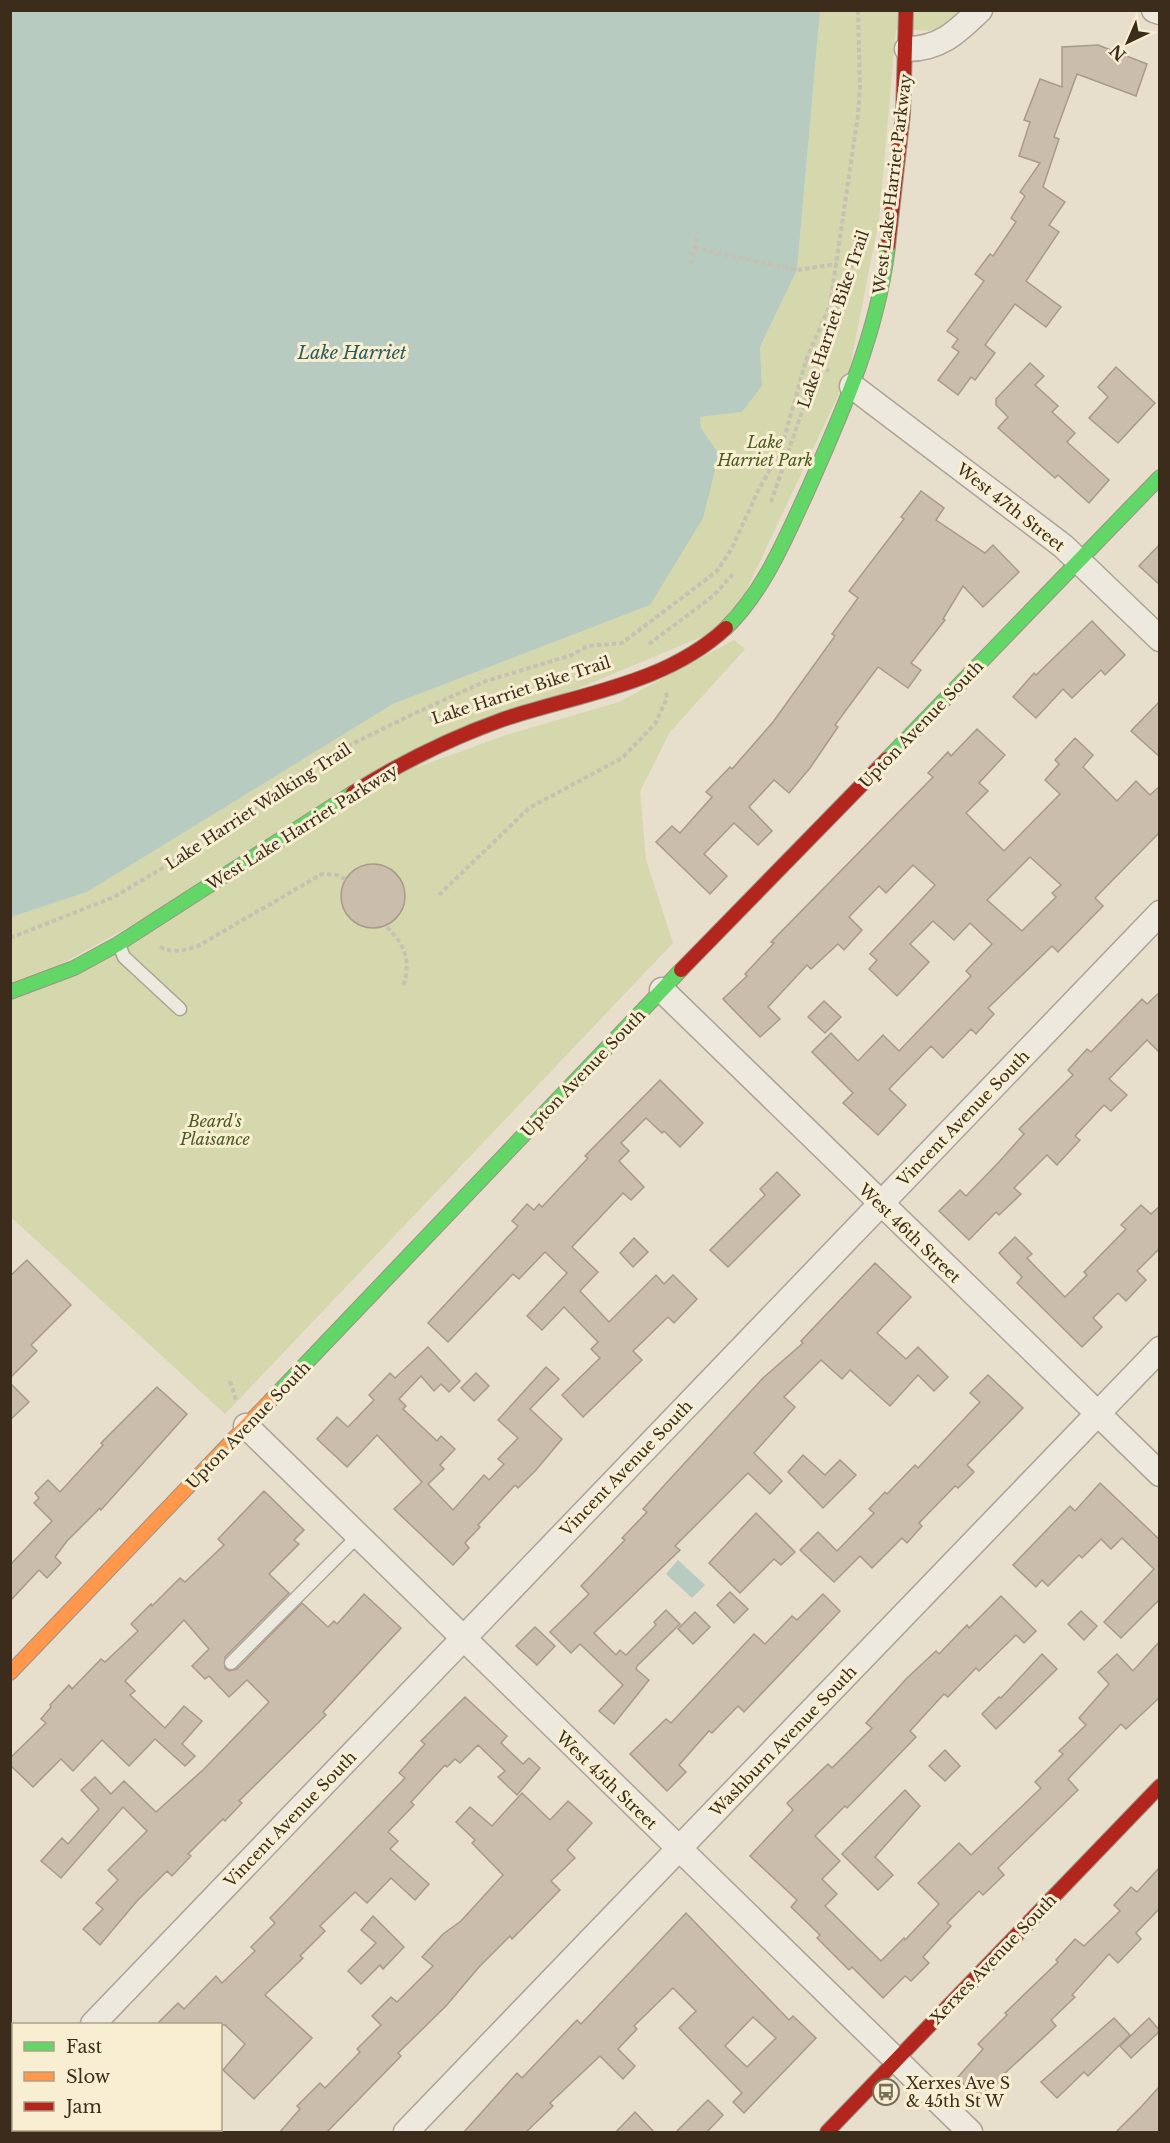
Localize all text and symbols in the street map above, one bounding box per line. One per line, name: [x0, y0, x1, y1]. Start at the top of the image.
north arrow: [1098, 12, 1158, 72]
text: N: [1105, 40, 1130, 65]
street label: West Lake Harriet Parkway: [868, 72, 916, 296]
street label: Lake Harriet Bike Trail: [793, 227, 873, 411]
water label: Lake Harriet: [297, 342, 407, 364]
park label: Lake Harriet Park: [716, 432, 813, 470]
street label: West 47th Street: [952, 458, 1069, 555]
street label: Lake Harriet Bike Trail: [429, 652, 613, 728]
street label: Upton Avenue South: [855, 656, 987, 792]
street label: Lake Harriet Walking Trail: [161, 738, 355, 874]
street label: West Lake Harriet Parkway: [202, 759, 402, 895]
street label: Upton Avenue South: [517, 1005, 649, 1141]
street label: Vincent Avenue South: [892, 1046, 1033, 1191]
park label: Beard's Plaisance: [179, 1111, 251, 1149]
street label: West 46th Street: [854, 1179, 965, 1287]
street label: Upton Avenue South: [182, 1357, 314, 1493]
street label: Vincent Avenue South: [555, 1396, 696, 1541]
street label: Washburn Avenue South: [705, 1661, 861, 1821]
street label: West 45th Street: [552, 1726, 662, 1833]
street label: Vincent Avenue South: [219, 1747, 360, 1892]
street label: Xerxes Avenue South: [926, 1890, 1060, 2028]
legend: [12, 2023, 222, 2131]
text: Fast: [66, 2036, 103, 2058]
text: Slow: [66, 2066, 111, 2088]
place label: Xerxes Ave S & 45th St W: [906, 2073, 1010, 2111]
bus stop icon: Xerxes Ave S & 45th St W: [871, 2077, 901, 2107]
text: Jam: [64, 2096, 102, 2118]

